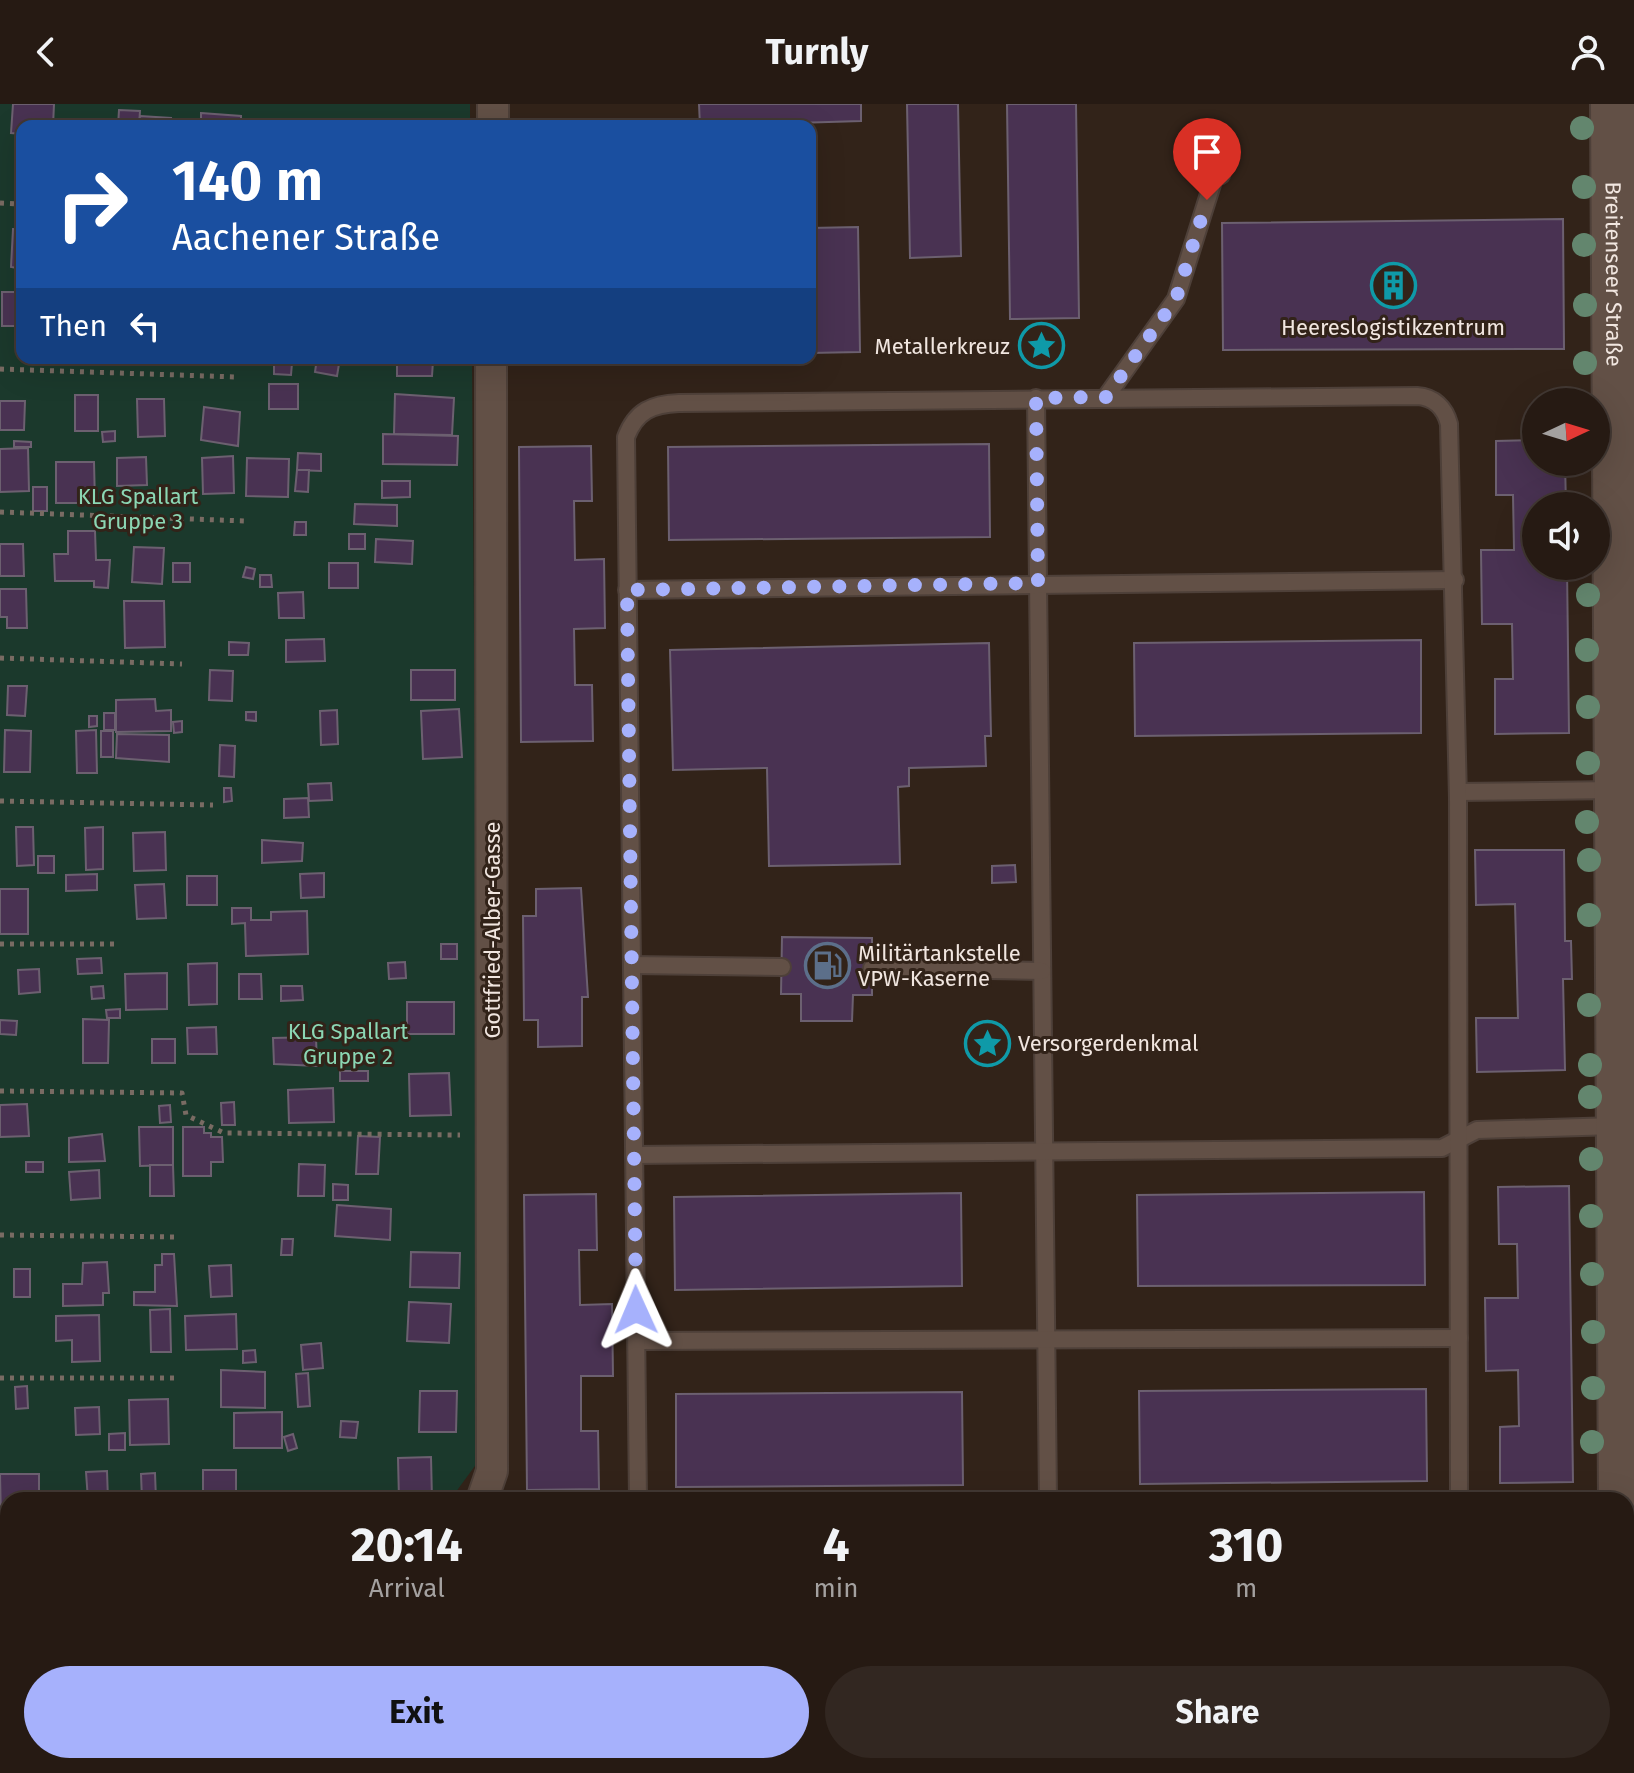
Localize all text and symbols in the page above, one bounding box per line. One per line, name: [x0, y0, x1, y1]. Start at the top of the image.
icon: back: [24, 30, 68, 74]
text: Turnly: [766, 30, 868, 74]
icon: person: [1566, 30, 1610, 74]
pin: [1173, 118, 1241, 200]
icon: arrive: [1185, 130, 1229, 174]
text: 140 m: [172, 148, 323, 215]
icon: right: [40, 152, 144, 256]
street label: Breitenseer Straße: [1600, 181, 1628, 367]
text: Aachener Straße: [172, 216, 440, 260]
building icon: Heereslogistikzentrum: [1369, 262, 1417, 310]
icon: left: [123, 304, 167, 348]
text: Then: [40, 308, 107, 344]
place label: Heereslogistikzentrum: [1281, 314, 1505, 341]
place icon: Metallerkreuz: [1017, 322, 1065, 370]
place label: Metallerkreuz: [875, 333, 1010, 360]
north arrow: [1522, 388, 1610, 476]
map controls: [1522, 388, 1610, 580]
park label: KLG Spallart Gruppe 3: [78, 483, 198, 535]
button: sound: [1522, 492, 1610, 580]
street label: Gottfried-Alber-Gasse: [479, 821, 506, 1039]
place label: Militärtankstelle VPW-Kaserne: [858, 940, 1021, 992]
fuel station icon: Militärtankstelle VPW-Kaserne: [803, 942, 851, 990]
park label: KLG Spallart Gruppe 2: [288, 1018, 408, 1070]
place icon: Versorgerdenkmal: [963, 1019, 1011, 1067]
place label: Versorgerdenkmal: [1018, 1030, 1198, 1057]
position arrow: [594, 1268, 678, 1352]
text: 20:14: [351, 1516, 463, 1574]
text: 4: [822, 1516, 850, 1574]
text: 310: [1209, 1516, 1283, 1574]
text: Arrival: [369, 1573, 445, 1604]
text: min: [814, 1573, 858, 1604]
text: m: [1235, 1573, 1257, 1604]
button: Exit: [24, 1666, 809, 1758]
button: Share: [825, 1666, 1610, 1758]

